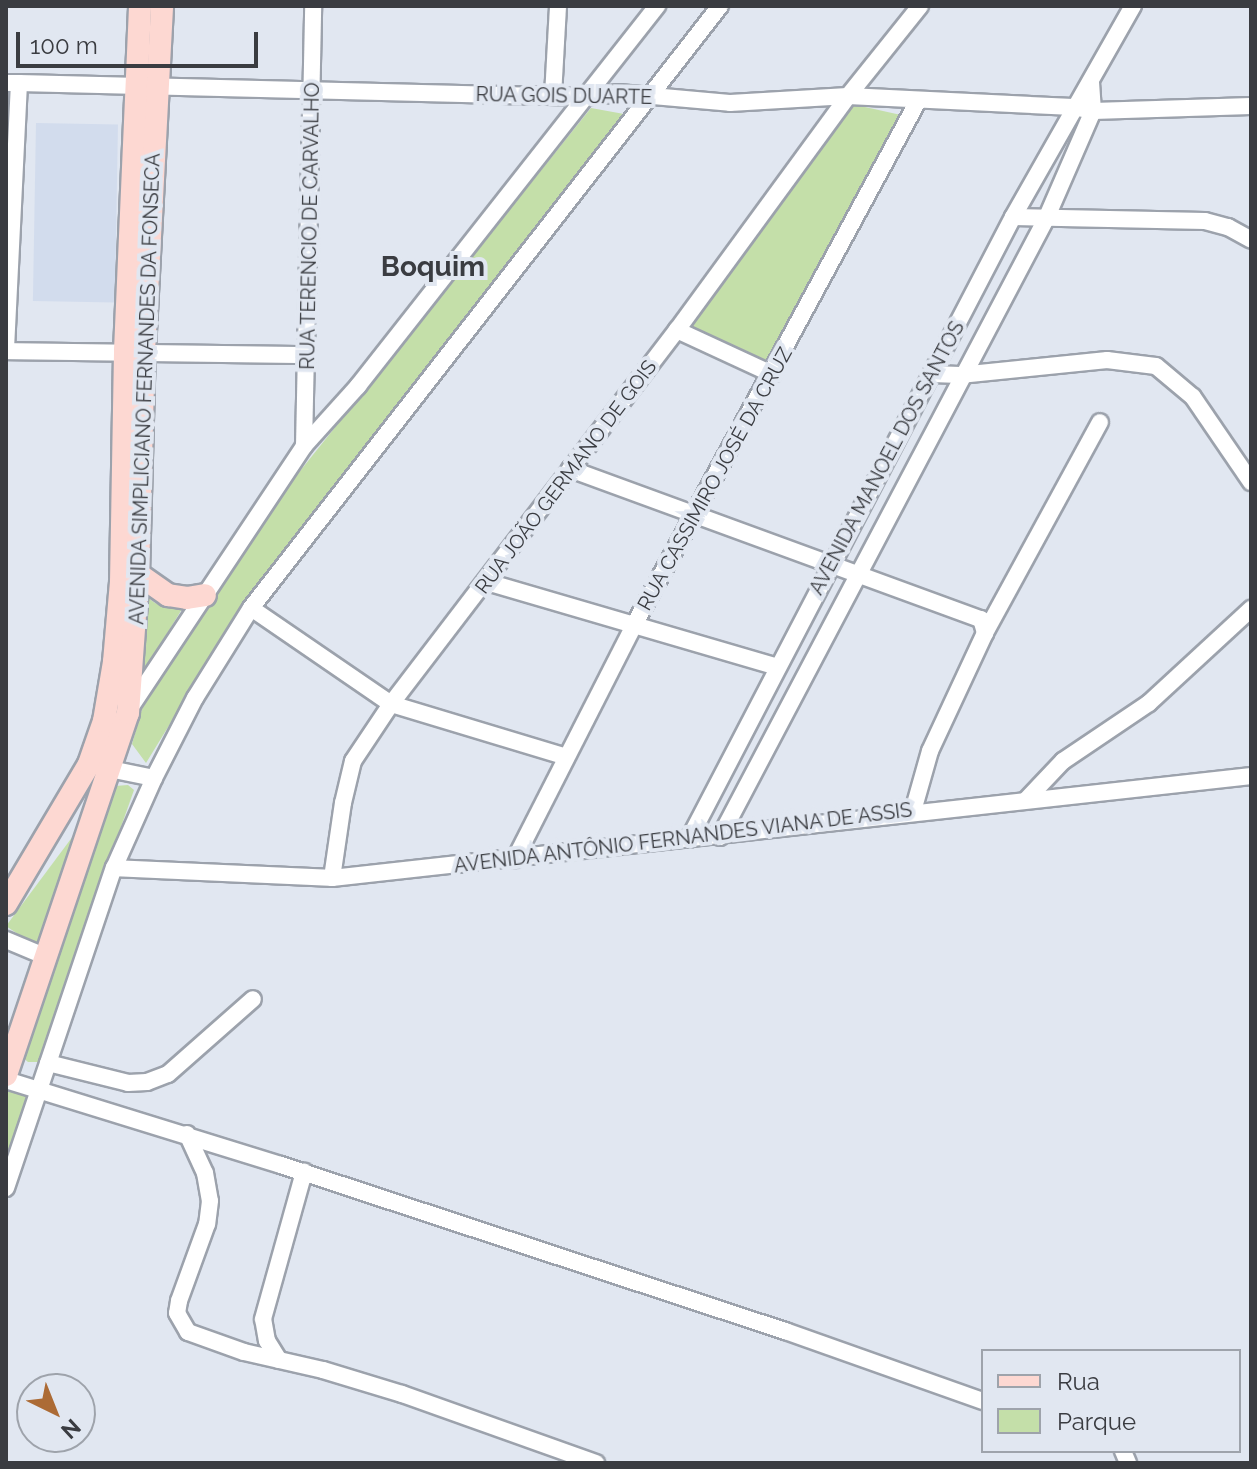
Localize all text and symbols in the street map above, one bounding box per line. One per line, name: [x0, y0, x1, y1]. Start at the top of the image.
scale bar: [20, 16, 262, 66]
text: 100 m: [30, 31, 98, 60]
street label: RUA TERENCIO DE CARVALHO: [295, 81, 325, 371]
street label: RUA GOIS DUARTE: [475, 82, 653, 110]
street label: AVENIDA SIMPLICIANO FERNANDES DA FONSECA: [125, 152, 165, 626]
district label: Boquim: [381, 250, 485, 284]
street label: AVENIDA MANOEL DOS SANTOS: [804, 317, 970, 599]
street label: RUA CASSIMIRO JOSÉ DA CRUZ: [632, 342, 798, 616]
street label: RUA JOÃO GERMANO DE GOIS: [470, 355, 662, 599]
street label: AVENIDA ANTÔNIO FERNANDES VIANA DE ASSIS: [451, 798, 915, 878]
legend: [981, 1349, 1241, 1453]
text: Rua: [1057, 1367, 1100, 1396]
north arrow: [16, 1373, 96, 1453]
text: Parque: [1057, 1407, 1136, 1436]
text: N: [56, 1414, 86, 1444]

